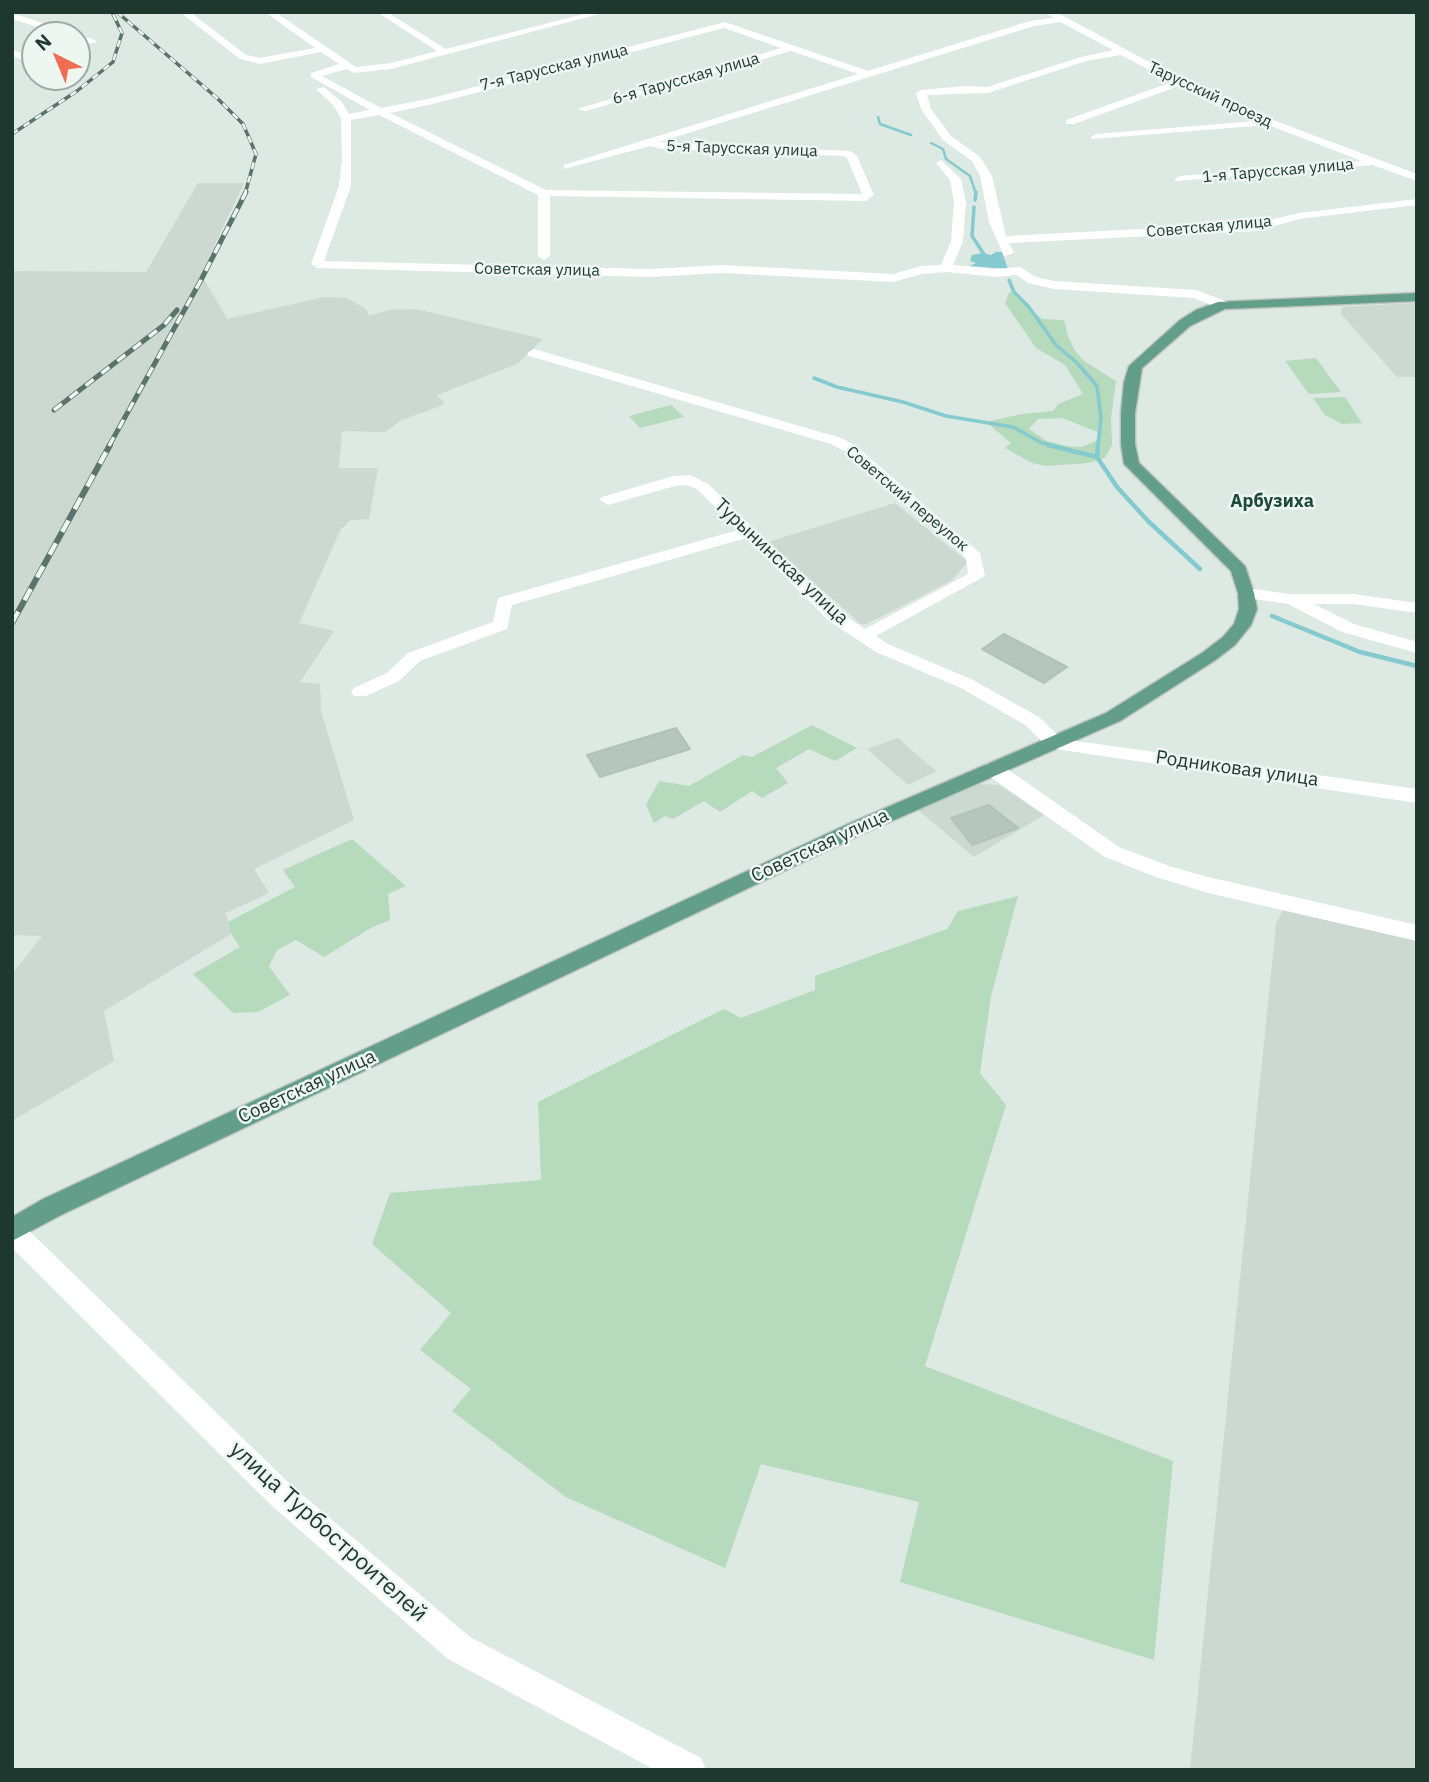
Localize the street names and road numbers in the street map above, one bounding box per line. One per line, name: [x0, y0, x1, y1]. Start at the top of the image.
street label: 7-я Тарусская улица: [478, 40, 630, 96]
street label: 6-я Тарусская улица: [610, 49, 762, 109]
street label: Тарусский проезд: [1145, 58, 1275, 132]
street label: 5-я Тарусская улица: [666, 137, 818, 161]
street label: 1-я Тарусская улица: [1202, 155, 1354, 187]
street label: Советская улица: [1146, 212, 1272, 242]
street label: Советская улица: [474, 259, 600, 281]
street label: Советский переулок: [842, 442, 972, 556]
street label: Турынинская улица: [709, 494, 853, 630]
street label: Родниковая улица: [1154, 746, 1320, 792]
street label: Советская улица: [748, 804, 892, 888]
street label: Советская улица: [235, 1045, 379, 1129]
street label: улица Турбостроителей: [223, 1436, 433, 1628]

